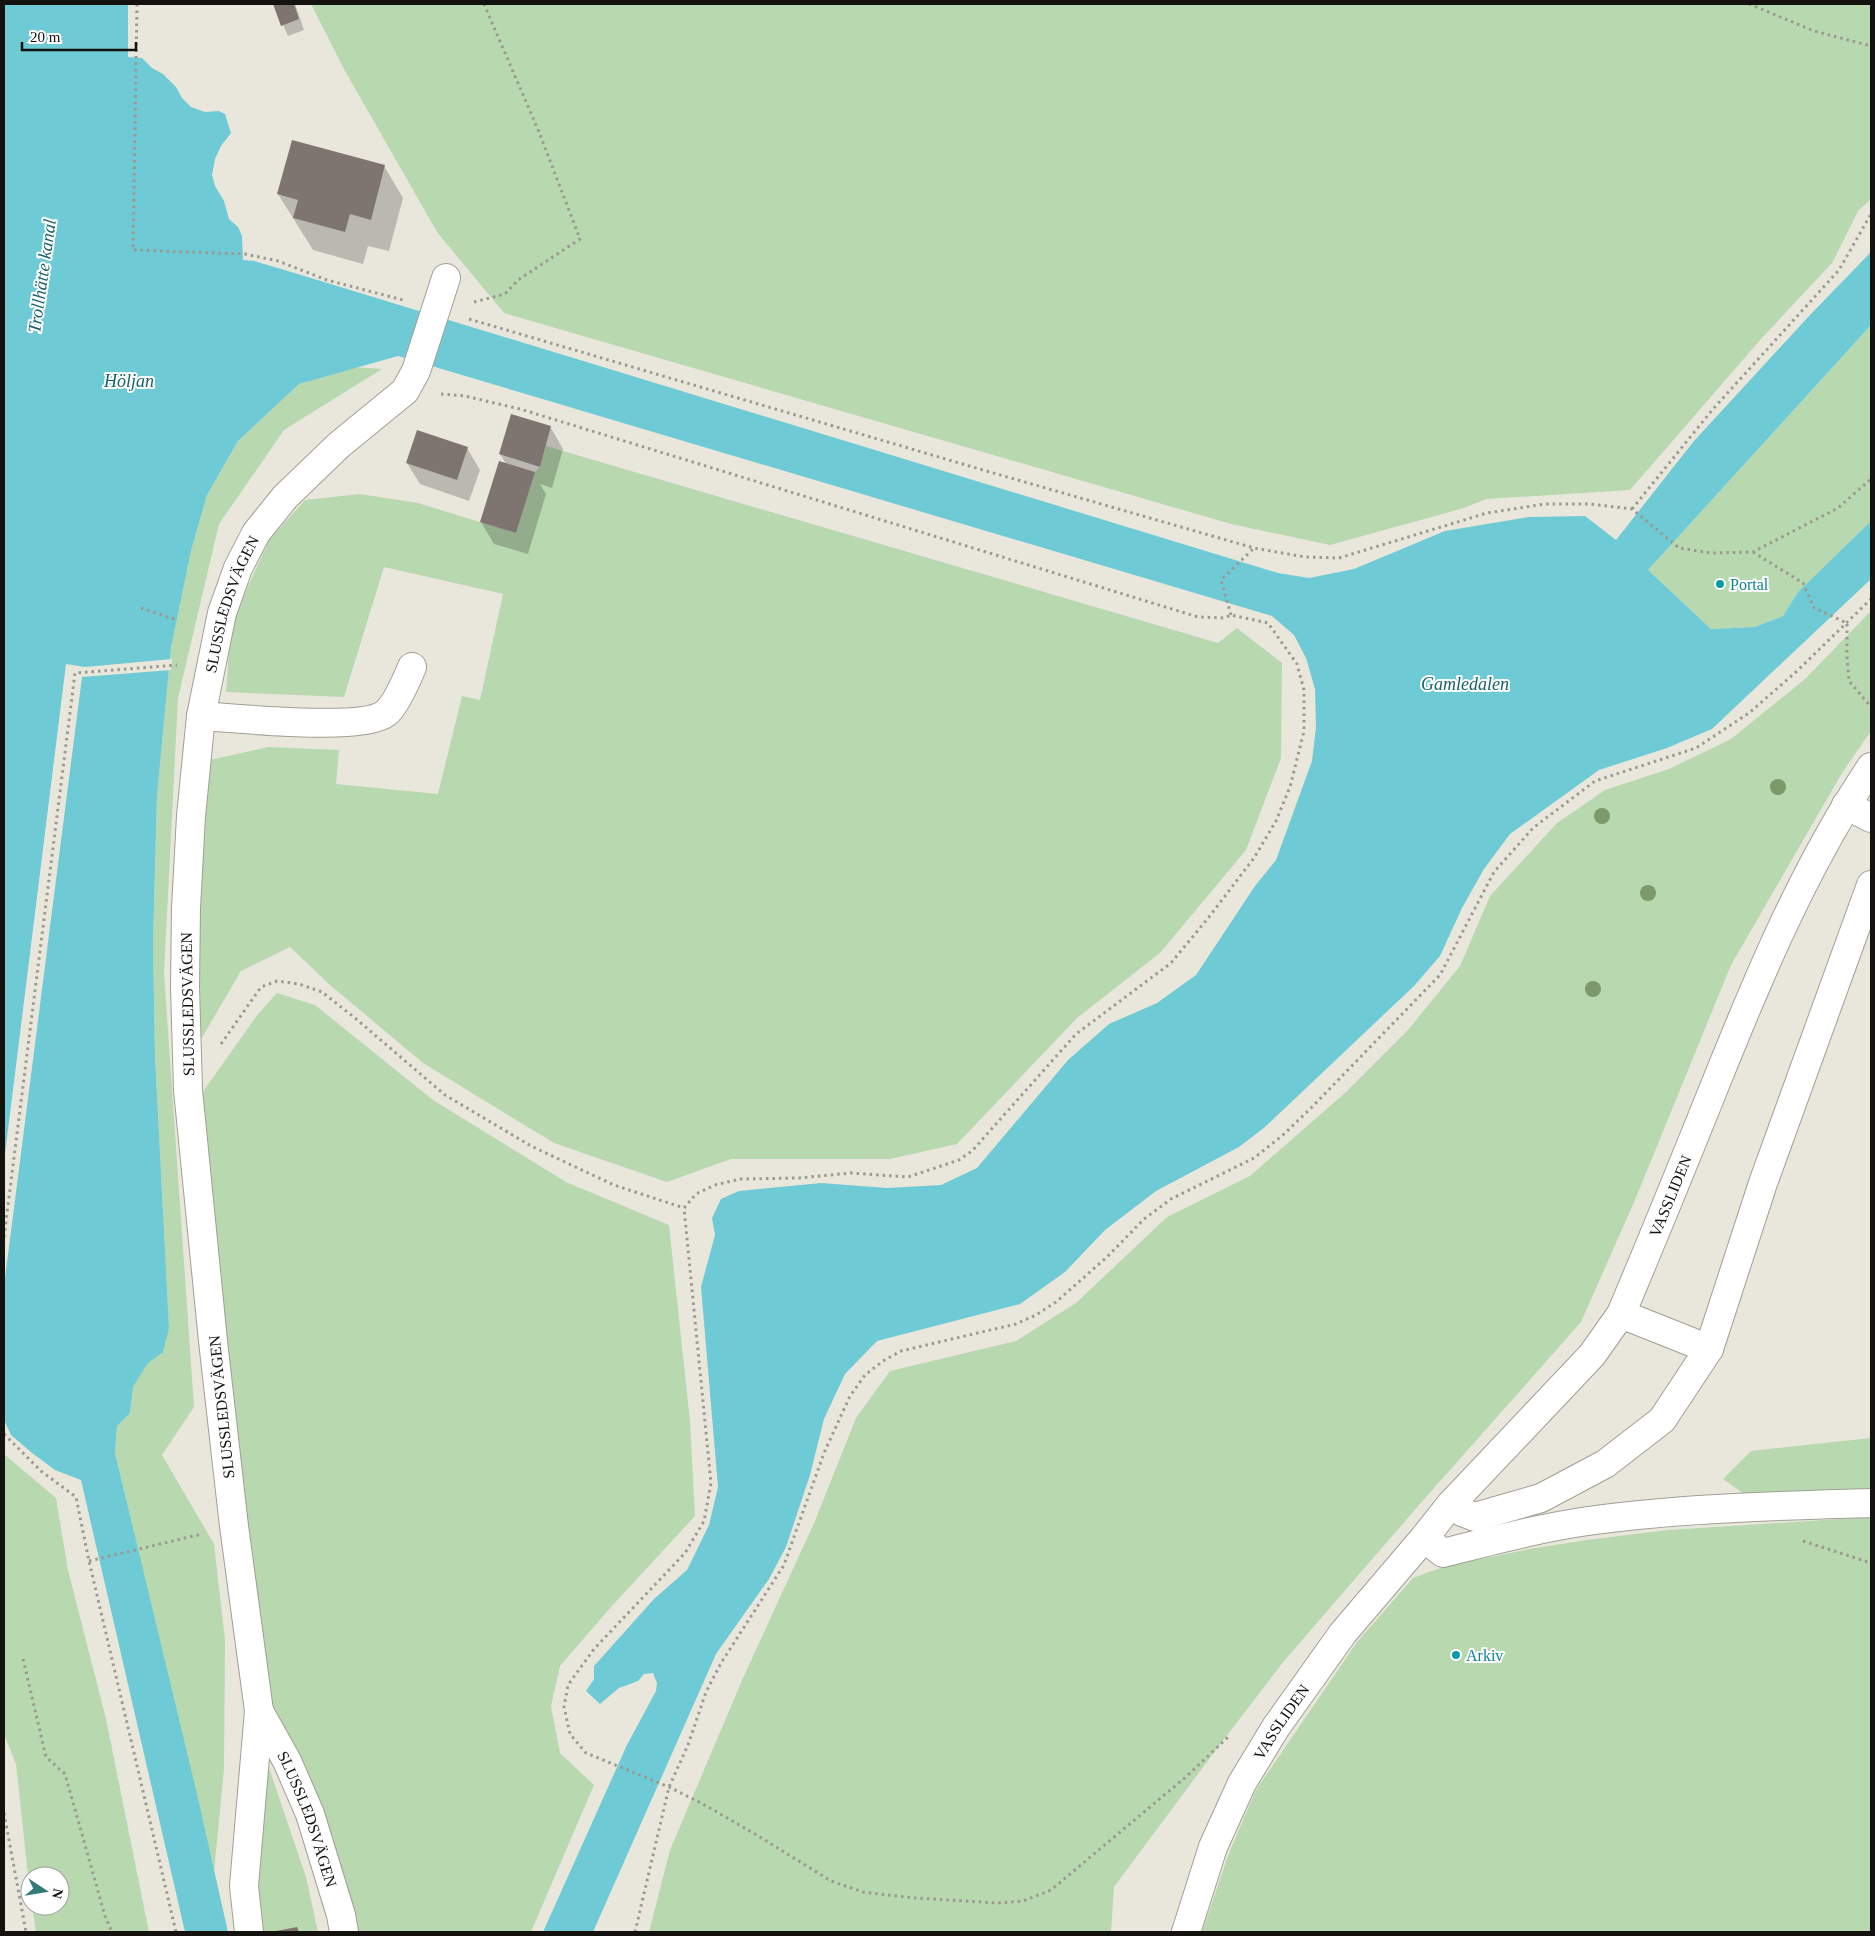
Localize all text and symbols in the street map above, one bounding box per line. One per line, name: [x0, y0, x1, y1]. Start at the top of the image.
scale bar: [22, 20, 136, 52]
text: 20 m: [30, 29, 61, 45]
water label: Trollhätte kanal: [24, 218, 60, 334]
water label: Höljan: [103, 371, 154, 391]
street label: SLUSSLEDSVÄGEN: [202, 532, 262, 674]
place label: Portal: [1730, 576, 1769, 593]
marker: Portal: [1714, 578, 1726, 590]
water label: Gamledalen: [1421, 674, 1509, 694]
street label: SLUSSLEDSVÄGEN: [178, 931, 197, 1076]
street label: VASSLIDEN: [1646, 1152, 1695, 1239]
street label: SLUSSLEDSVÄGEN: [205, 1334, 237, 1479]
place label: Arkiv: [1466, 1647, 1503, 1664]
marker: Arkiv: [1450, 1649, 1462, 1661]
street label: VASSLIDEN: [1250, 1681, 1313, 1763]
street label: SLUSSLEDSVÄGEN: [274, 1748, 340, 1890]
north arrow: [20, 1866, 70, 1916]
text: N: [49, 1887, 66, 1900]

